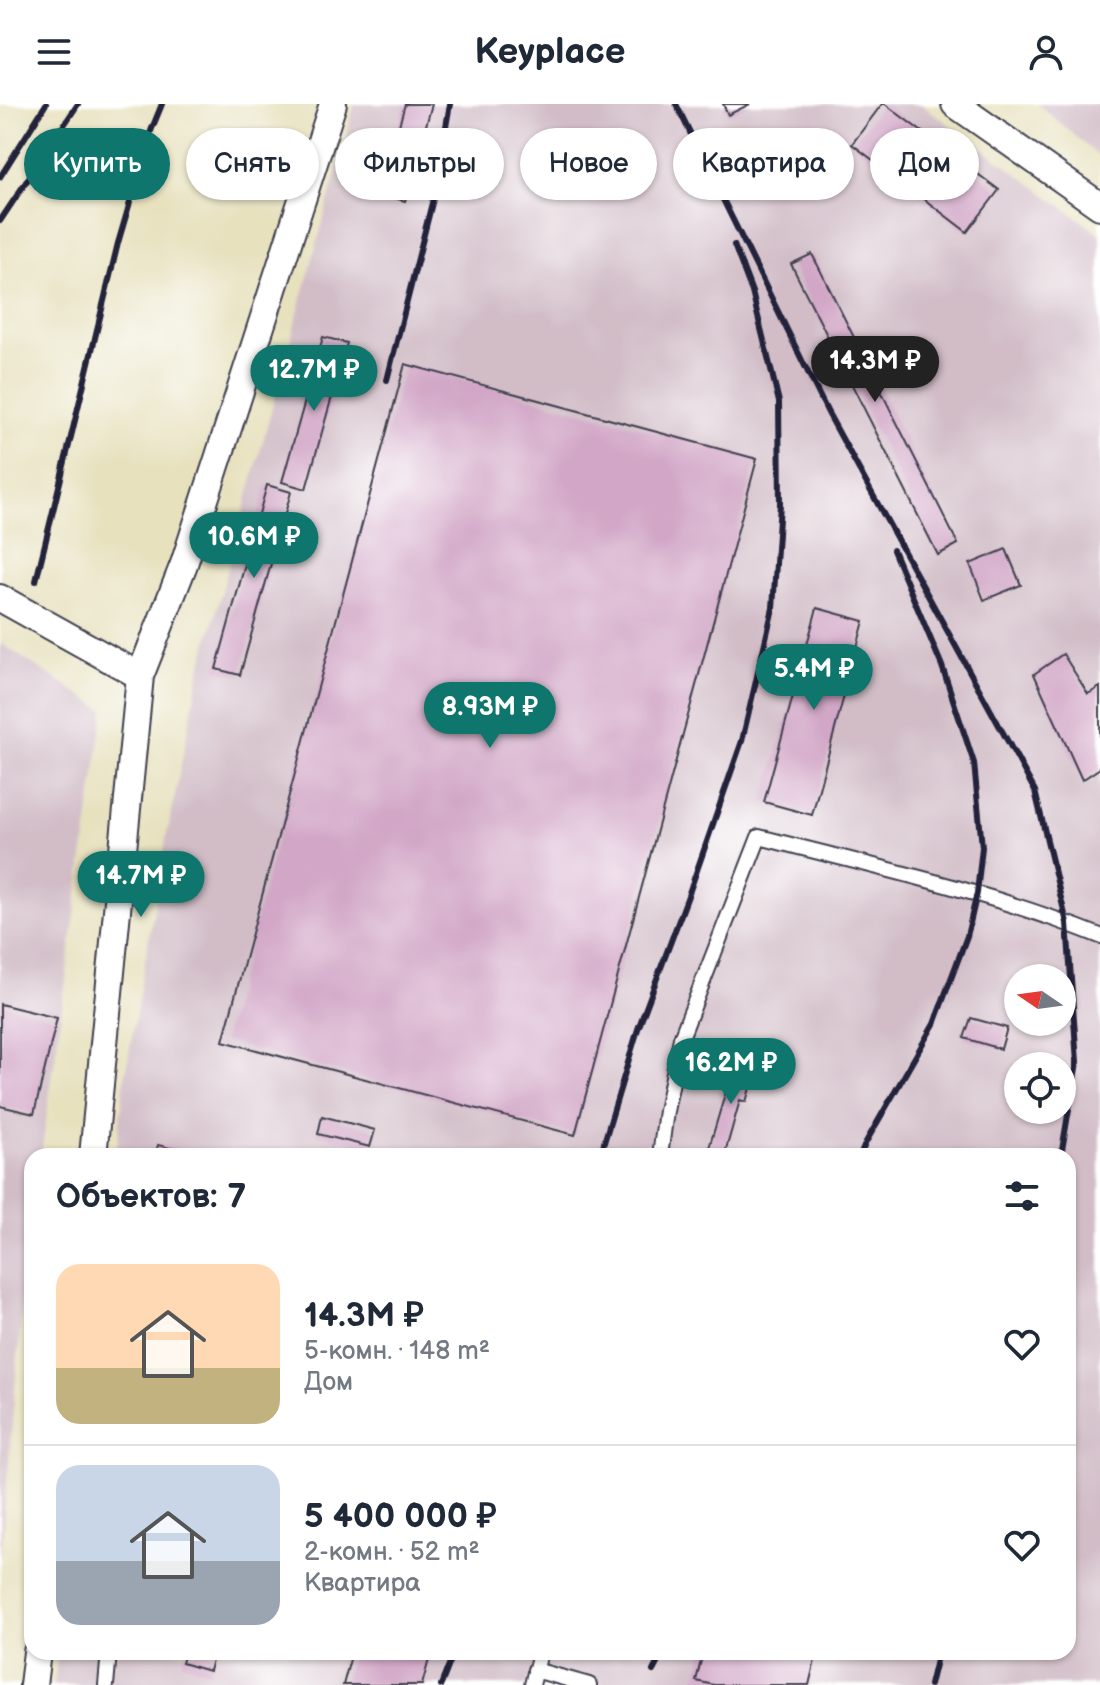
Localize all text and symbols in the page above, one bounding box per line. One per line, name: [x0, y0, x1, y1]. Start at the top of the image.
icon: menu: [32, 30, 76, 74]
icon: person: [1024, 30, 1068, 74]
text: Keyplace: [475, 31, 625, 74]
chip: Купить: [24, 128, 170, 200]
chip: Снять: [186, 128, 319, 200]
chip: Фильтры: [335, 128, 504, 200]
chip: Новое: [520, 128, 657, 200]
chip: Квартира: [673, 128, 854, 200]
chip: Дом: [870, 128, 979, 200]
pin: 14.3M ₽: [801, 336, 949, 404]
pin: 12.7M ₽: [240, 345, 388, 413]
text: 14.3M ₽: [829, 346, 921, 377]
text: 12.7M ₽: [268, 355, 360, 386]
pin: 10.6M ₽: [180, 512, 328, 580]
text: 10.6M ₽: [207, 522, 301, 553]
pin: 5.4M ₽: [749, 644, 879, 712]
text: 5.4M ₽: [774, 654, 854, 685]
pin: 8.93M ₽: [416, 682, 564, 750]
text: 8.93M ₽: [442, 692, 538, 723]
pin: 14.7M ₽: [67, 851, 215, 919]
text: 14.7M ₽: [96, 861, 186, 892]
north arrow: [1004, 964, 1076, 1036]
map controls: [1004, 964, 1076, 1124]
pin: 16.2M ₽: [657, 1038, 805, 1106]
text: 16.2M ₽: [685, 1048, 777, 1079]
button: locate: [1004, 1052, 1076, 1124]
icon: filters: [1000, 1174, 1044, 1218]
text: Объектов: 7: [56, 1176, 246, 1217]
text: 14.3M ₽: [304, 1295, 424, 1336]
icon: home: [120, 1296, 216, 1392]
icon: heart: [1000, 1322, 1044, 1366]
text: 5-комн. · 148 m²: [304, 1336, 490, 1367]
text: Дом: [304, 1367, 353, 1398]
text: 5 400 000 ₽: [304, 1496, 497, 1537]
icon: home: [120, 1497, 216, 1593]
icon: heart: [1000, 1523, 1044, 1567]
text: 2-комн. · 52 m²: [304, 1537, 480, 1568]
text: Квартира: [304, 1568, 421, 1599]

